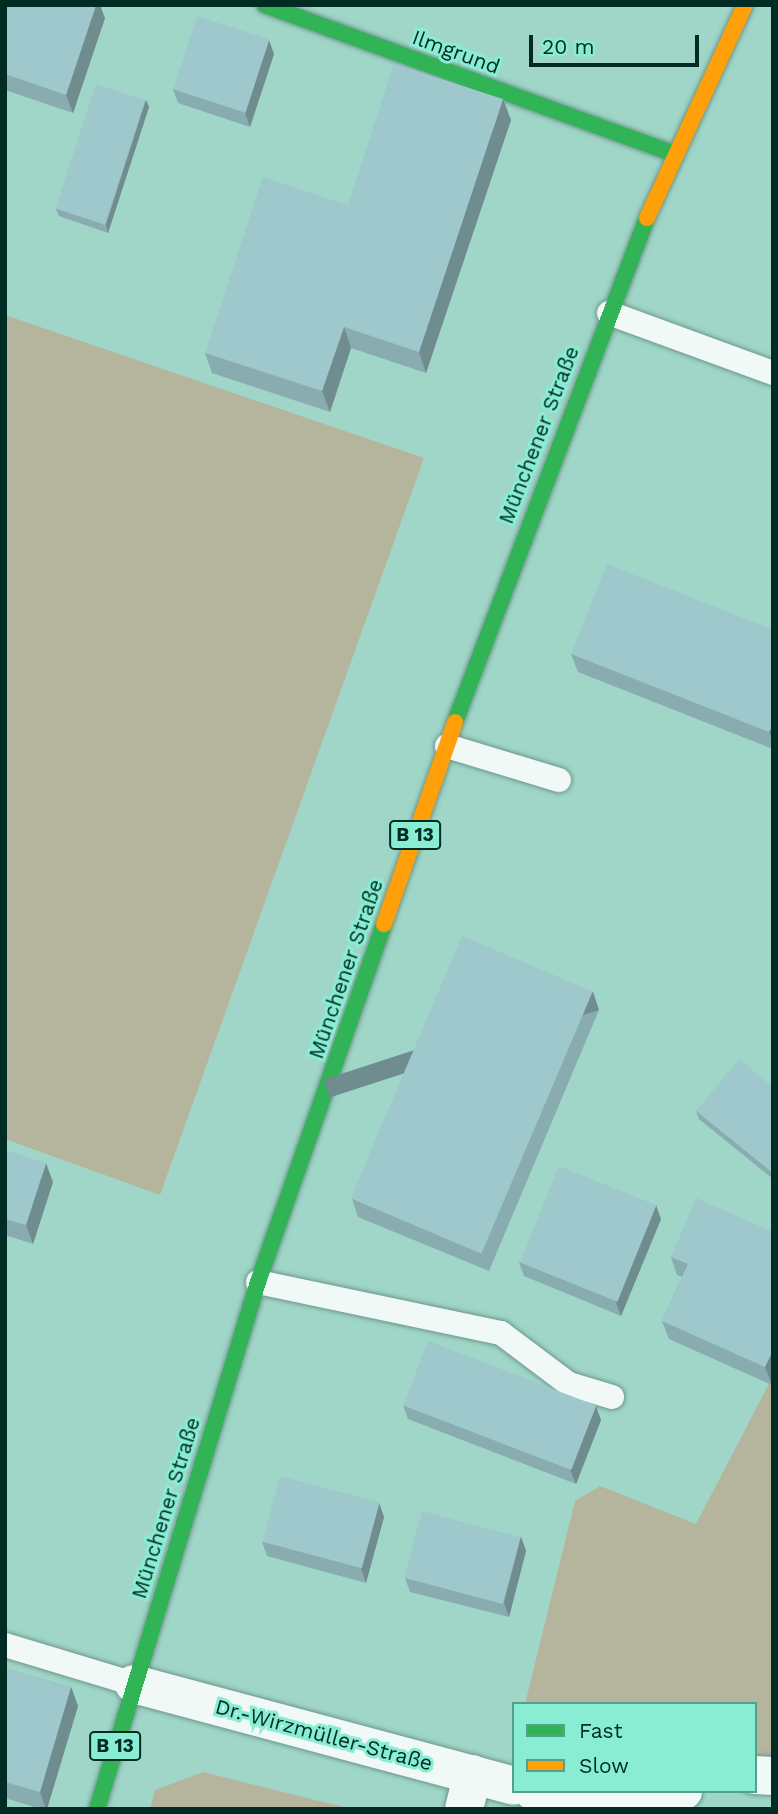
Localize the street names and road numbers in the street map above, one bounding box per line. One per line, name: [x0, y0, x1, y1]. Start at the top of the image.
street label: Ilmgrund: [409, 25, 503, 79]
street label: Münchener Straße: [493, 342, 585, 528]
road number: B 13: [389, 820, 441, 850]
street label: Münchener Straße: [303, 876, 389, 1062]
street label: Münchener Straße: [126, 1414, 206, 1602]
street label: Dr.-Wirzmüller-Straße: [213, 1694, 435, 1776]
road number: B 13: [89, 1730, 141, 1762]

